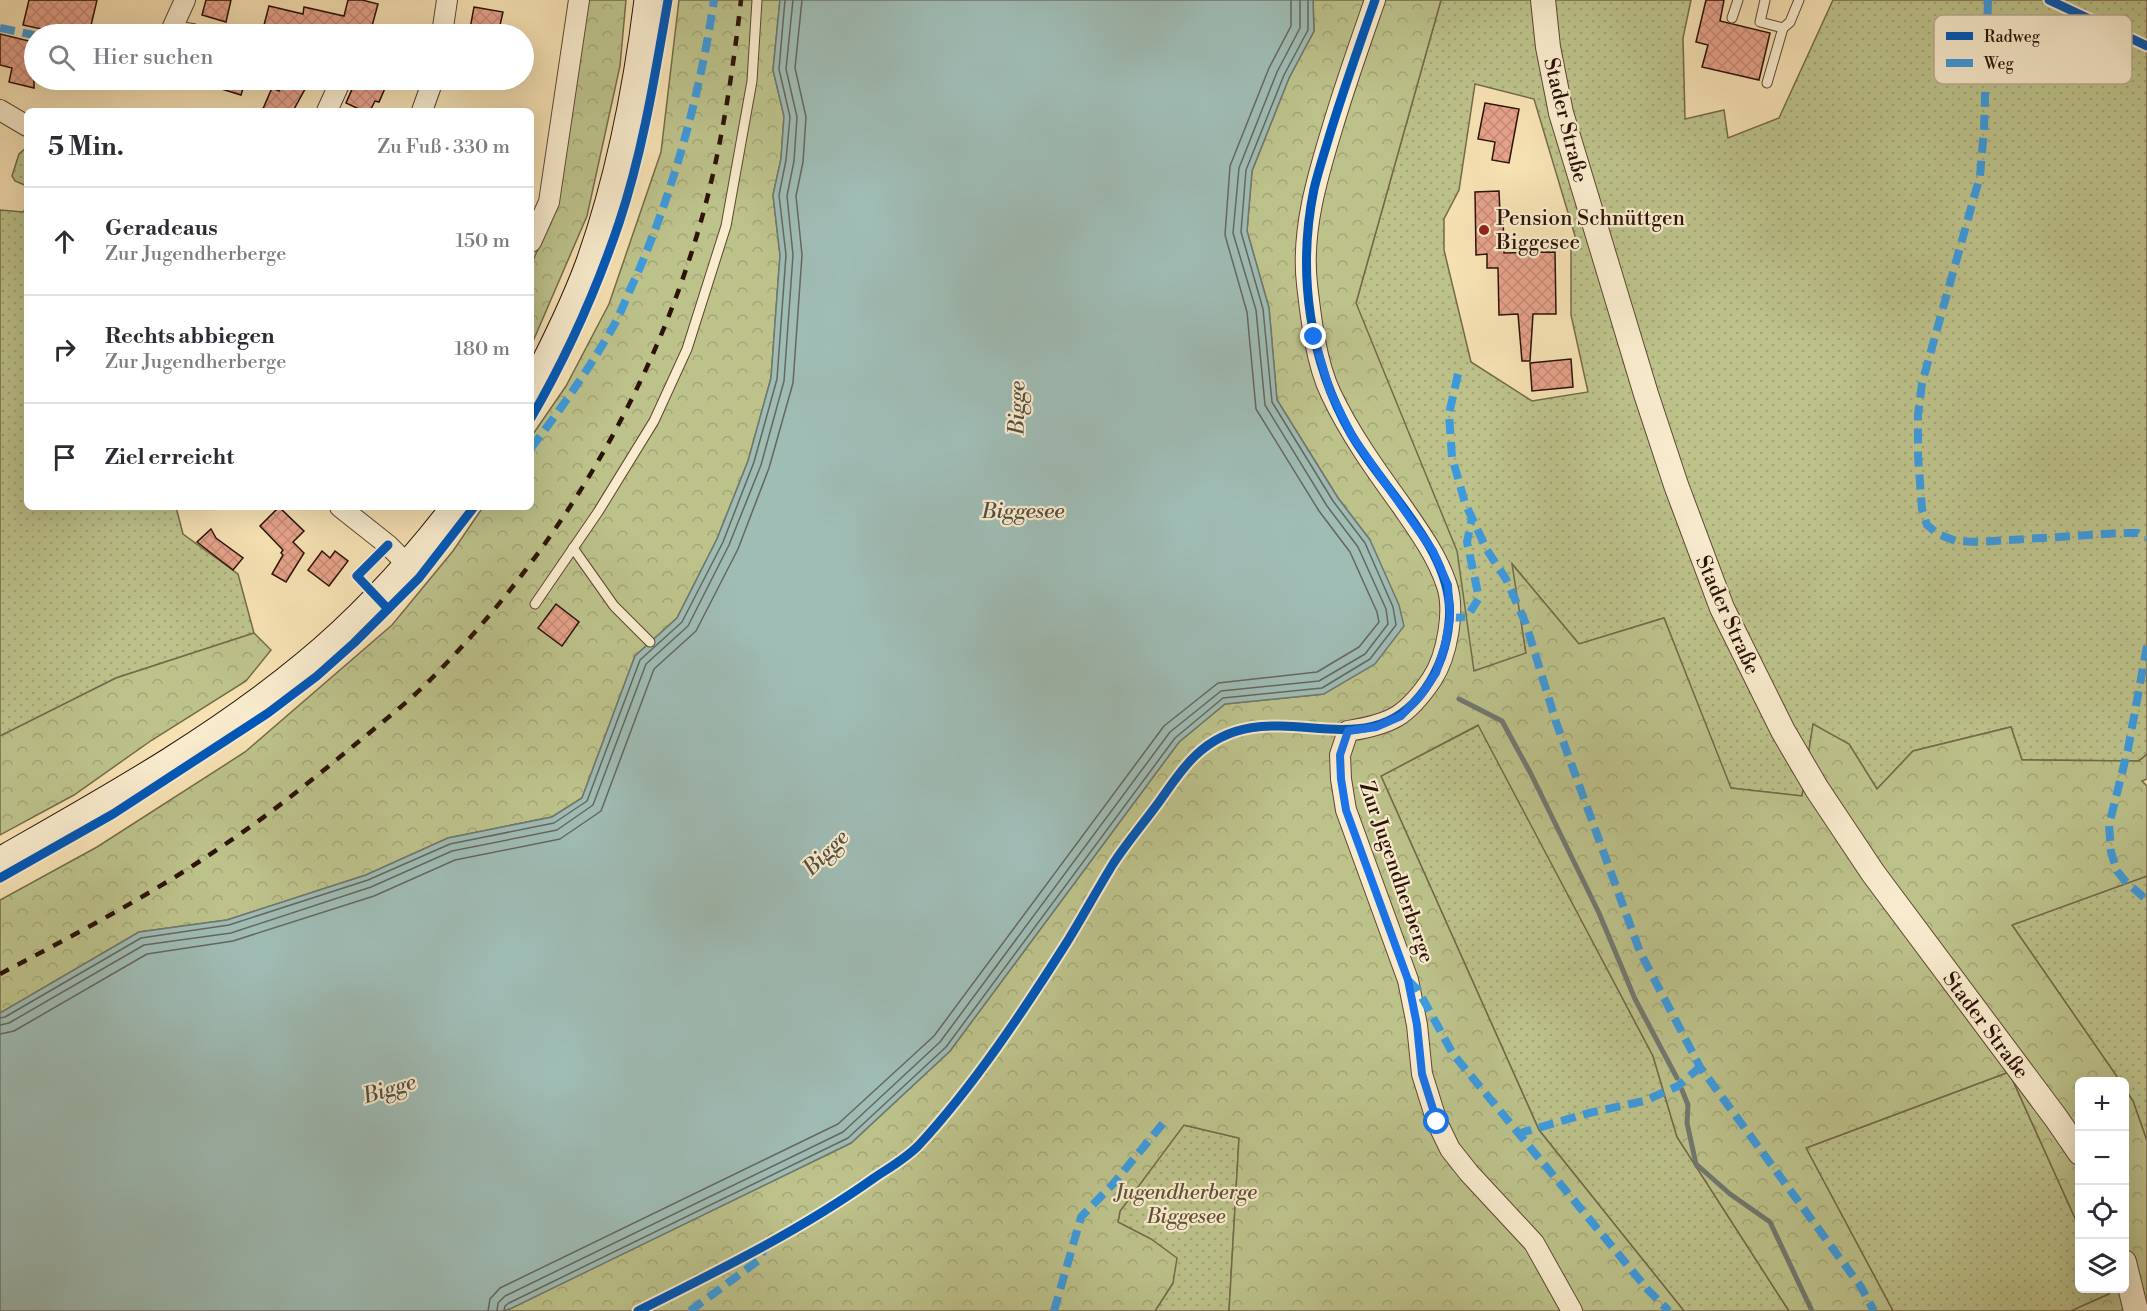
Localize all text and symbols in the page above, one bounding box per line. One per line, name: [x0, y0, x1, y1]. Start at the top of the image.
legend: [1934, 15, 2132, 84]
search box: [24, 24, 534, 90]
text: Radweg: [1984, 27, 2041, 47]
icon: search: [45, 41, 78, 74]
text: Hier suchen: [93, 44, 213, 71]
text: Weg: [1983, 54, 2015, 74]
street label: Stader Straße: [1537, 55, 1593, 185]
text: 5 Min.: [48, 131, 124, 163]
text: Zu Fuß · 330 m: [377, 135, 510, 160]
place label: Pension Schnüttgen Biggesee: [1495, 206, 1686, 256]
text: Geradeaus: [105, 215, 218, 242]
marker: Pension Schnüttgen Biggesee: [1477, 223, 1491, 237]
icon: ahead: [48, 225, 81, 258]
text: 150 m: [455, 229, 510, 254]
text: Zur Jugendherberge: [105, 242, 286, 267]
text: Rechts abbiegen: [105, 323, 275, 350]
route end: [1300, 323, 1326, 349]
icon: right: [48, 333, 81, 366]
text: 180 m: [455, 337, 510, 362]
text: Zur Jugendherberge: [105, 350, 286, 375]
water label: Bigge: [1004, 381, 1031, 436]
icon: arrive: [48, 441, 81, 474]
text: Ziel erreicht: [105, 444, 234, 471]
water label: Biggesee: [981, 498, 1064, 525]
street label: Stader Straße: [1689, 552, 1765, 679]
street label: Zur Jugendherberge: [1353, 778, 1439, 967]
water label: Bigge: [797, 824, 855, 882]
street label: Stader Straße: [1936, 967, 2034, 1084]
water label: Bigge: [359, 1069, 419, 1111]
map controls: [2075, 1077, 2129, 1293]
button: +: [2075, 1077, 2129, 1131]
route start: [1423, 1108, 1449, 1134]
button: −: [2075, 1131, 2129, 1185]
park label: Jugendherberge Biggesee: [1113, 1180, 1257, 1230]
button: locate: [2075, 1185, 2129, 1239]
button: layers: [2075, 1239, 2129, 1293]

